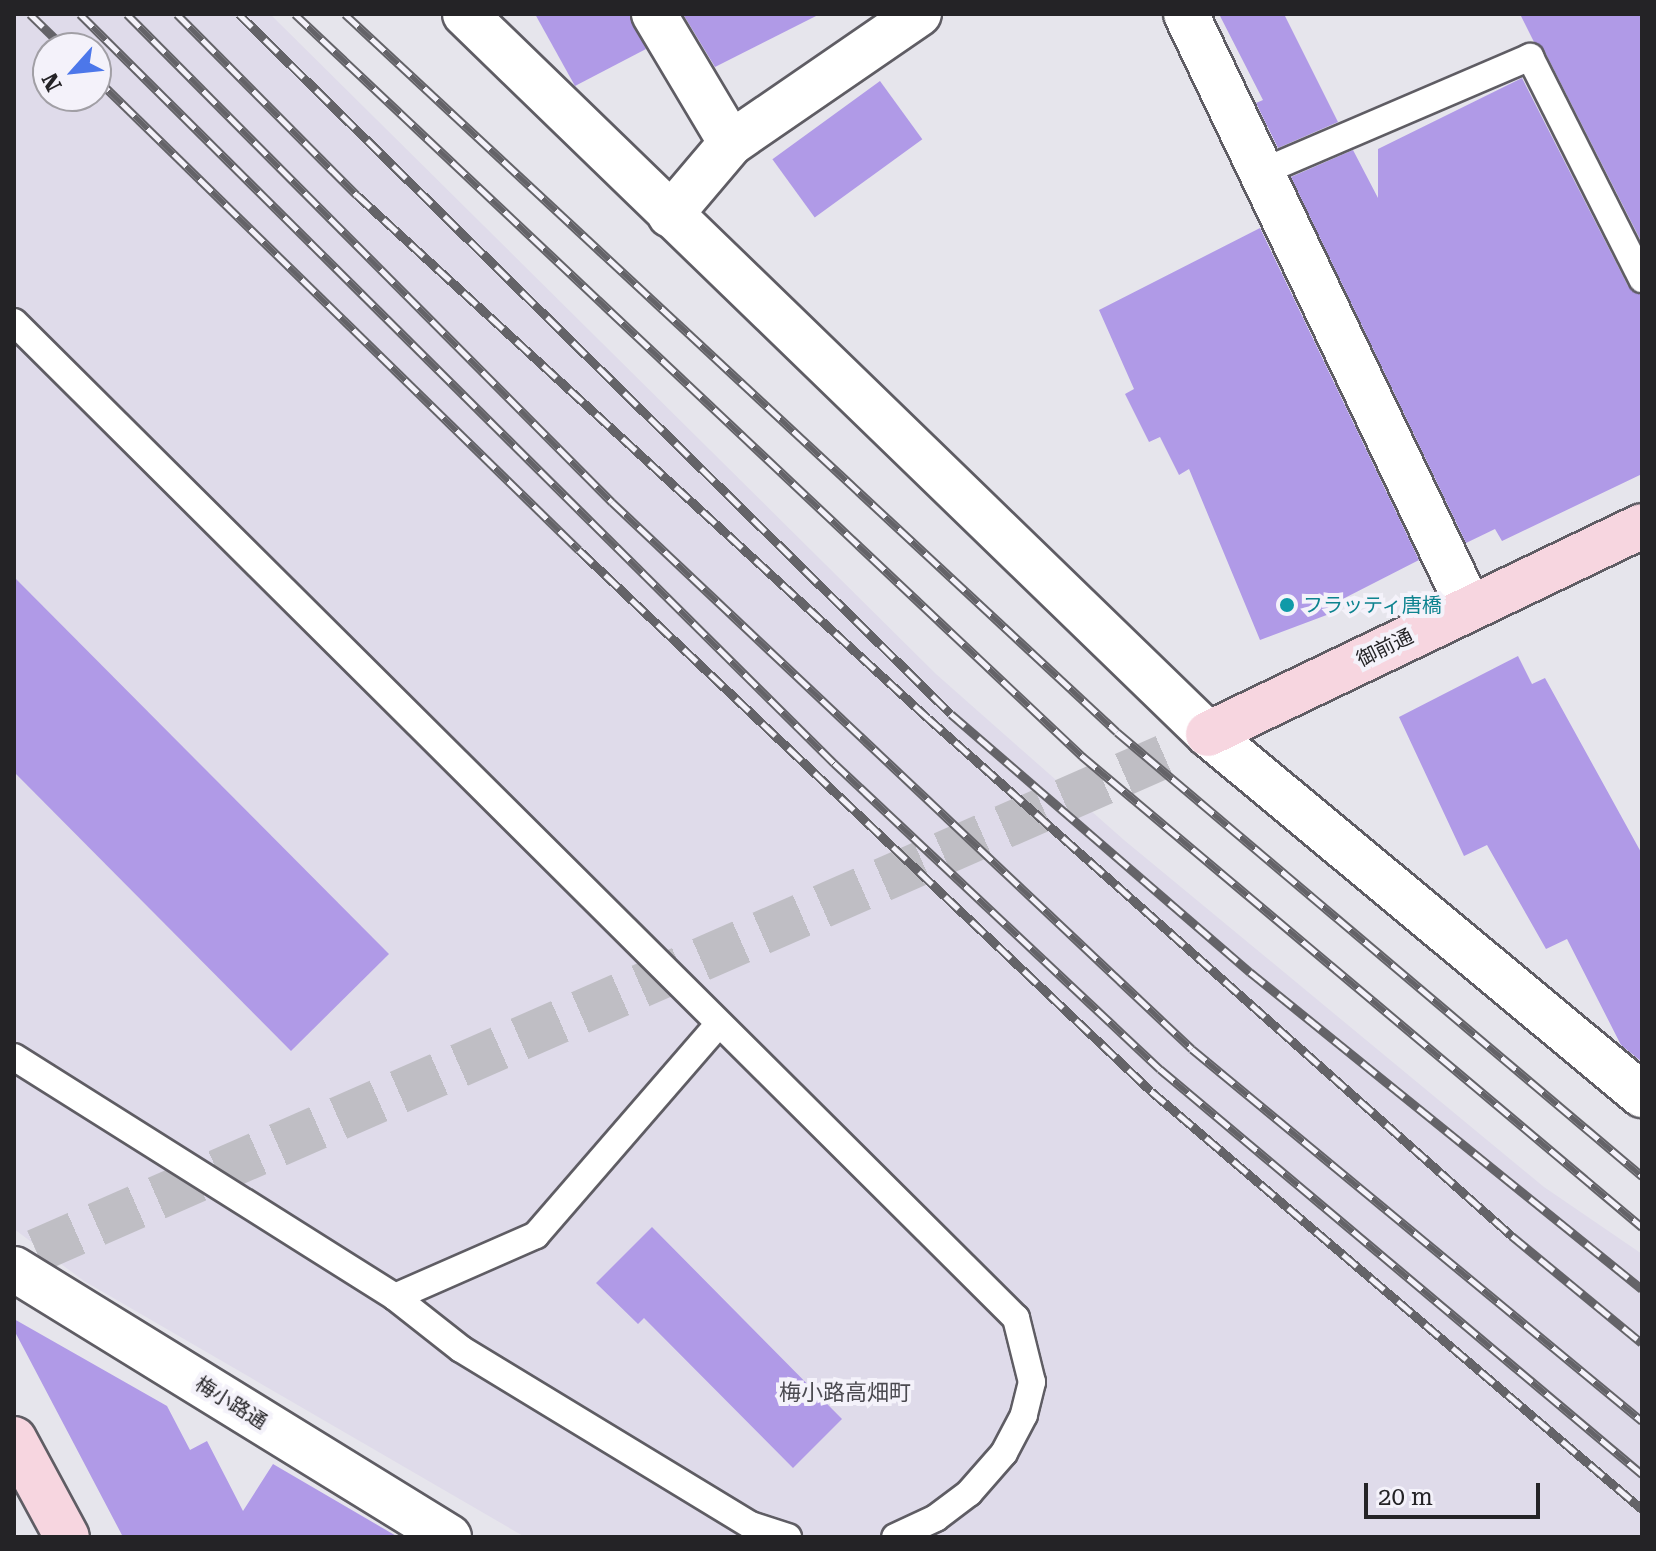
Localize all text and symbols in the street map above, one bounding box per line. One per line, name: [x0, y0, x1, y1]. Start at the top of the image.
north arrow: [32, 32, 112, 112]
text: N: [37, 69, 67, 95]
place label: フラッティ唐橋: [1303, 593, 1443, 617]
marker: フラッティ唐橋: [1278, 596, 1296, 614]
street label: 御前通: [1353, 624, 1417, 672]
street label: 梅小路通: [191, 1372, 271, 1434]
district label: 梅小路高畑町: [779, 1380, 911, 1406]
scale bar: [1368, 1467, 1544, 1517]
text: 20 m: [1378, 1483, 1433, 1511]

